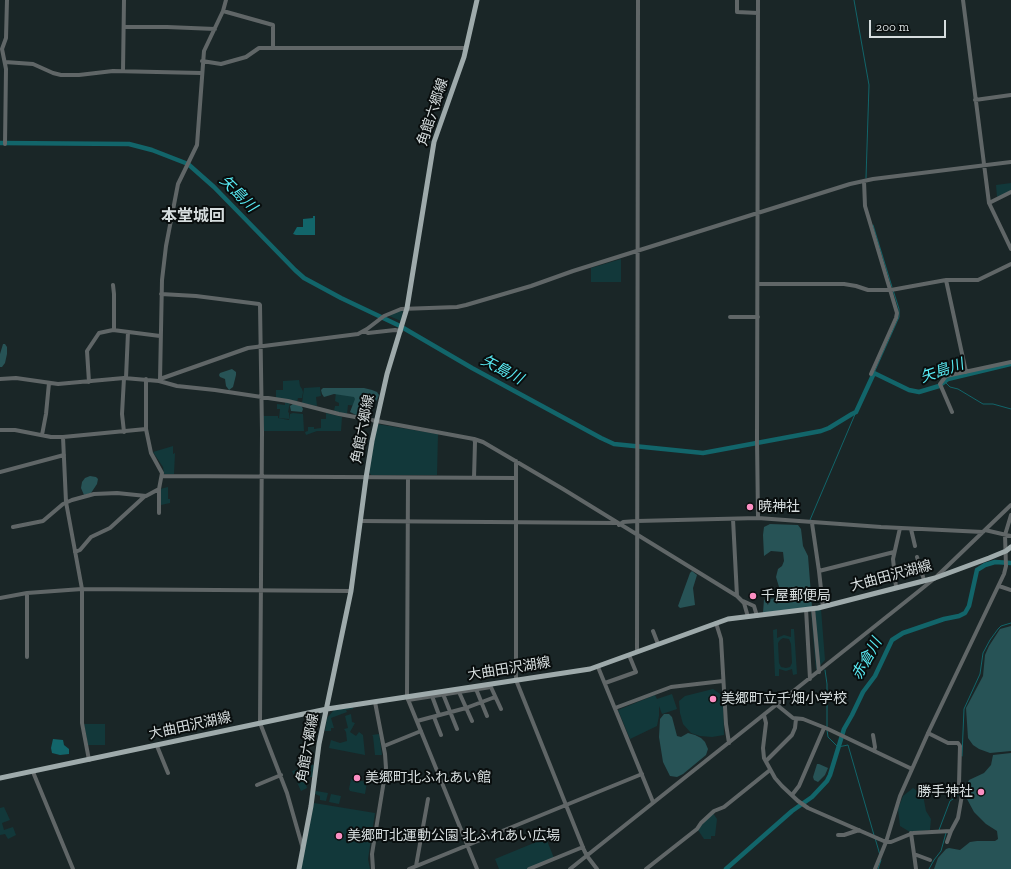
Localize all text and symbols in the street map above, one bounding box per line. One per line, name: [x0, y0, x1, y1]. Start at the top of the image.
scale bar: [871, 12, 948, 38]
text: 200 m: [876, 20, 909, 34]
street label: 角館六郷線: [414, 76, 452, 148]
water label: 矢島川: [216, 172, 260, 216]
district label: 本堂城回: [161, 206, 225, 226]
water label: 矢島川: [478, 351, 526, 389]
water label: 矢島川: [918, 355, 966, 387]
street label: 角館六郷線: [348, 393, 378, 465]
place label: 暁神社: [758, 499, 800, 515]
marker: 暁神社: [745, 502, 755, 512]
street label: 大曲田沢湖線: [848, 557, 934, 595]
place label: 千屋郵便局: [761, 588, 831, 604]
marker: 千屋郵便局: [748, 591, 758, 601]
water label: 赤倉川: [848, 635, 886, 683]
street label: 大曲田沢湖線: [466, 654, 552, 684]
place label: 美郷町立千畑小学校: [721, 691, 847, 707]
marker: 美郷町立千畑小学校: [708, 694, 718, 704]
street label: 大曲田沢湖線: [147, 709, 233, 743]
street label: 角館六郷線: [294, 712, 322, 784]
place label: 美郷町北ふれあい館: [365, 770, 491, 786]
marker: 美郷町北ふれあい館: [352, 773, 362, 783]
place label: 勝手神社: [917, 784, 973, 800]
marker: 勝手神社: [976, 787, 986, 797]
place label: 美郷町北運動公園 北ふれあい広場: [347, 828, 560, 844]
marker: 美郷町北運動公園 北ふれあい広場: [334, 831, 344, 841]

